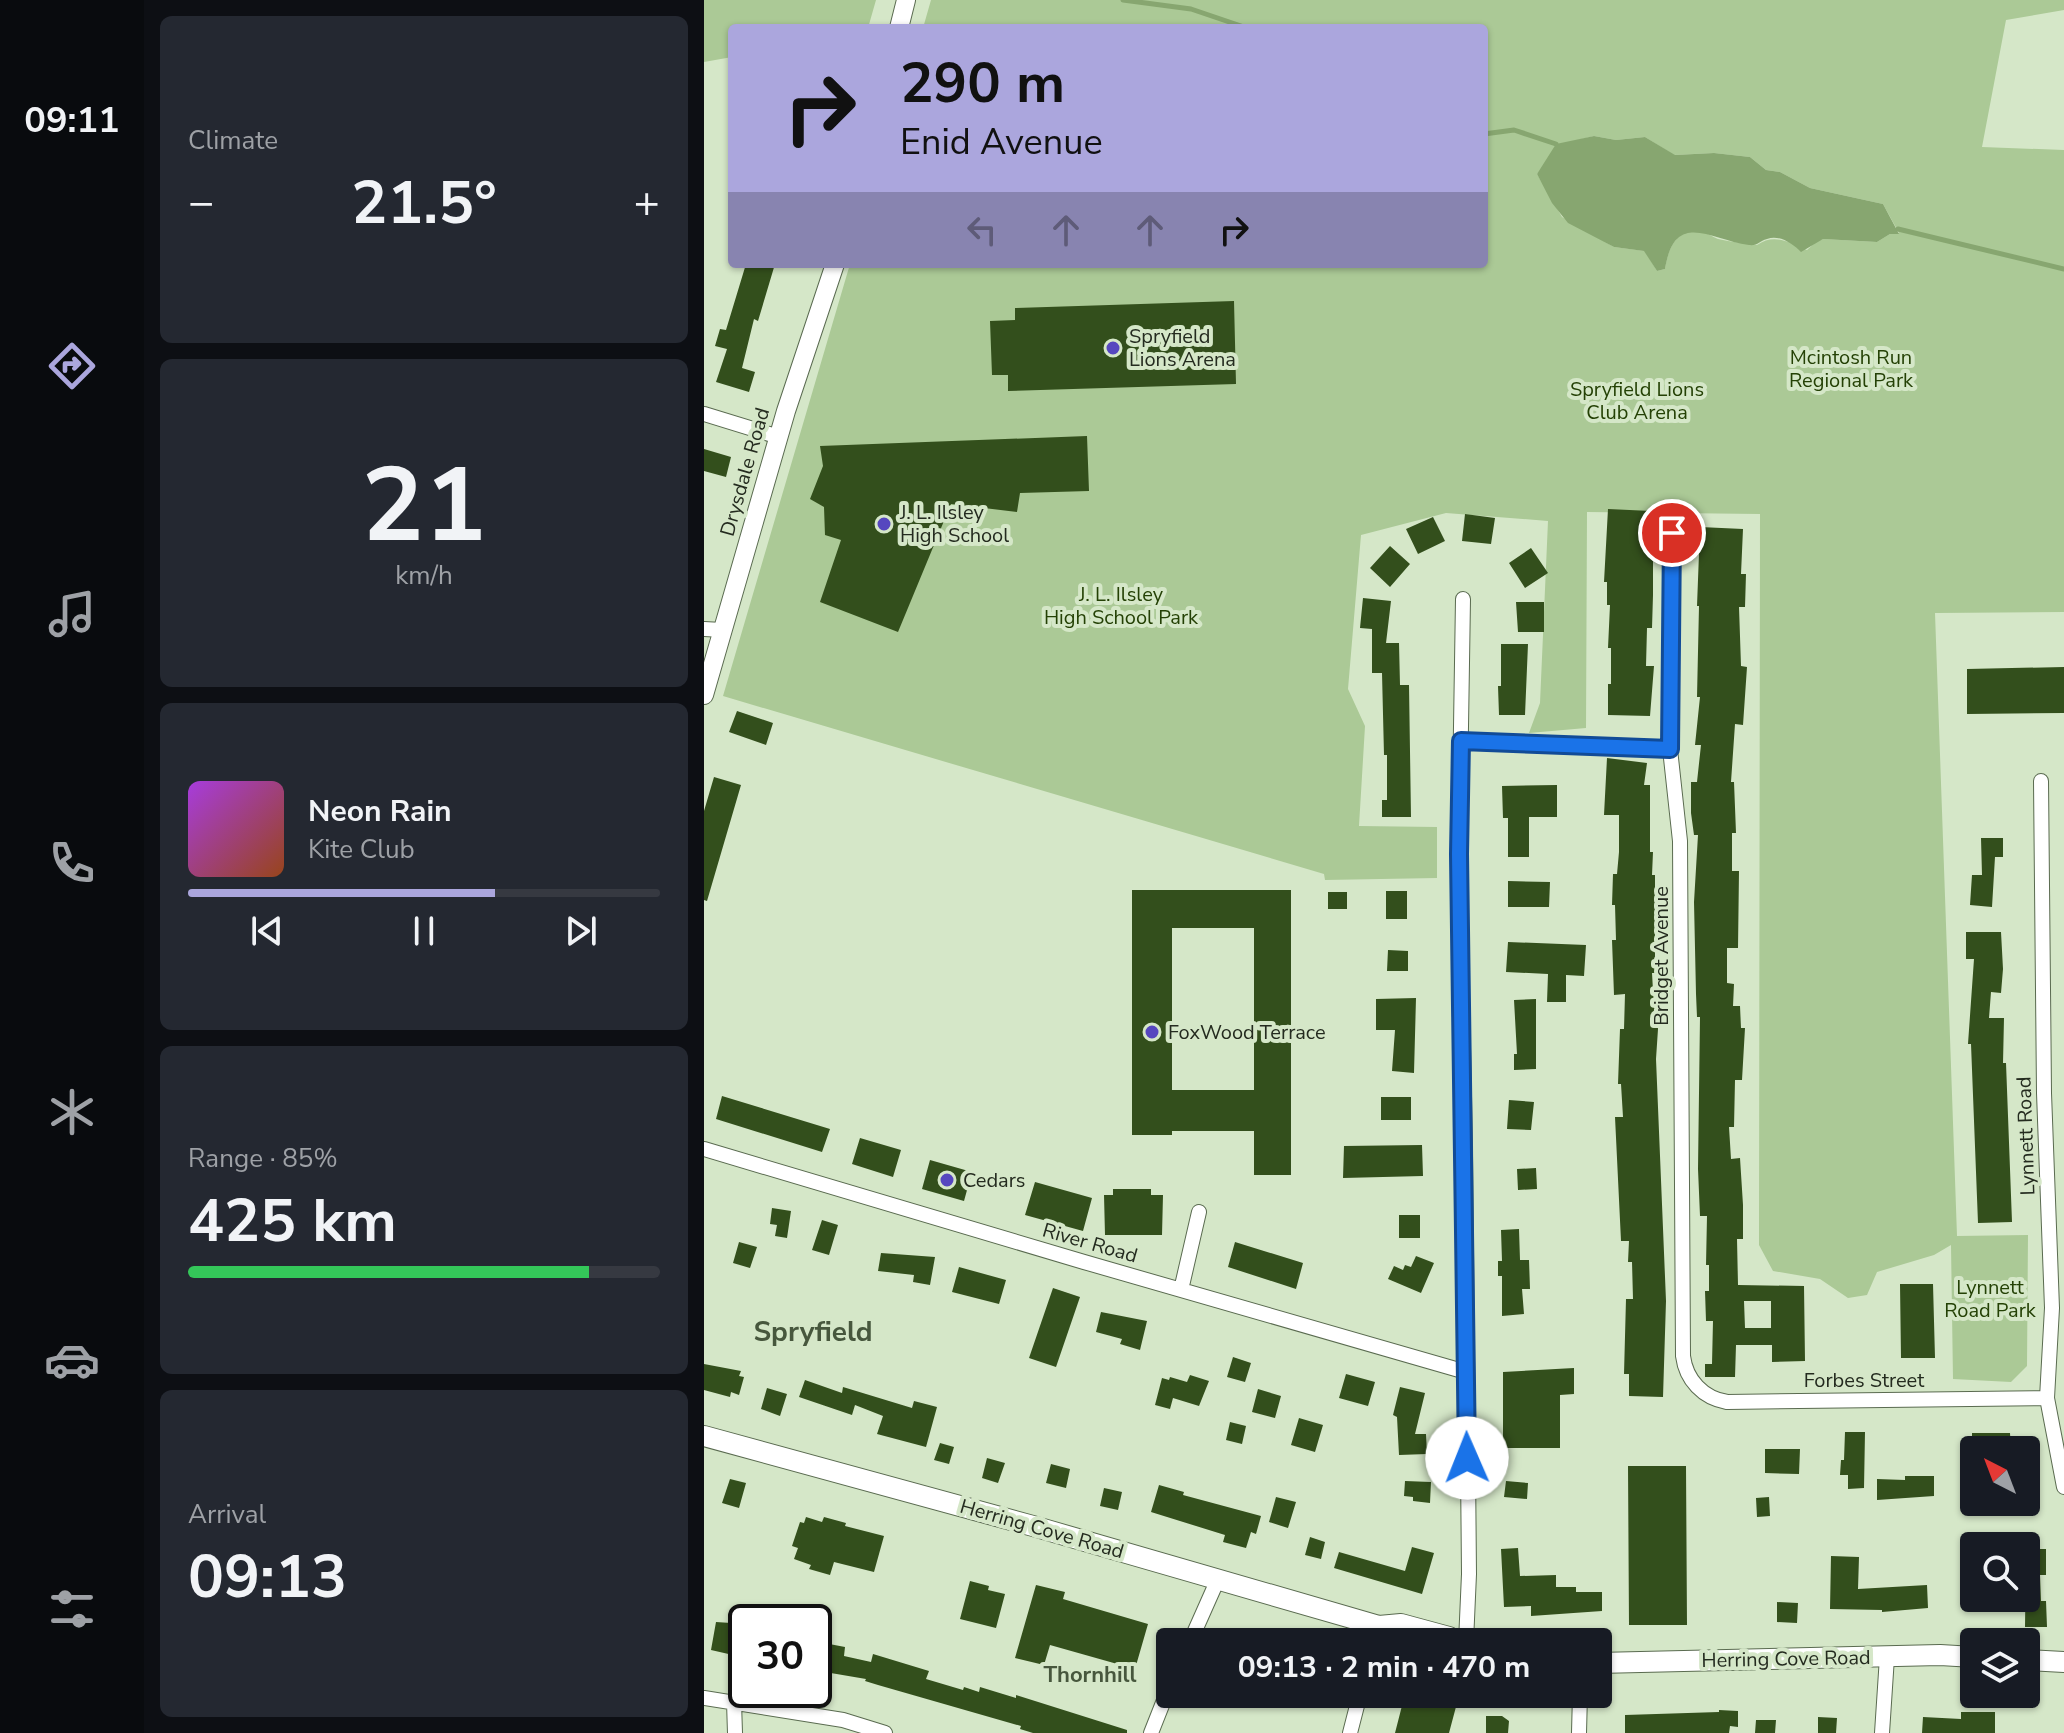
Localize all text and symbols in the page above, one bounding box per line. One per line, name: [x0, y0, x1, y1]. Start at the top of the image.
text: 290 m: [900, 45, 1065, 122]
icon: right: [768, 56, 872, 160]
text: 09:11: [24, 96, 120, 145]
text: Enid Avenue: [900, 118, 1103, 167]
text: Climate: [188, 123, 278, 158]
text: 21.5°: [351, 162, 497, 244]
text: −: [188, 173, 214, 233]
text: +: [634, 173, 660, 233]
icon: left: [960, 208, 1004, 252]
icon: ahead: [1044, 208, 1088, 252]
icon: ahead: [1128, 208, 1172, 252]
icon: right: [1212, 208, 1256, 252]
place label: Spryfield Lions Arena: [1129, 323, 1236, 373]
icon: directions: [44, 338, 100, 394]
marker: Spryfield Lions Arena: [1104, 339, 1122, 357]
park label: Mcintosh Run Regional Park: [1789, 344, 1914, 394]
park label: Spryfield Lions Club Arena: [1570, 376, 1704, 426]
street label: Drysdale Road: [714, 404, 776, 540]
text: 21: [362, 435, 486, 577]
place label: J. L. Ilsley High School: [899, 499, 1009, 549]
pin: [1638, 499, 1706, 567]
icon: arrive: [1650, 511, 1694, 555]
marker: J. L. Ilsley High School: [875, 515, 893, 533]
text: km/h: [395, 558, 453, 593]
park label: J. L. Ilsley High School Park: [1044, 581, 1199, 631]
icon: music: [44, 586, 100, 642]
text: Neon Rain: [308, 791, 452, 832]
text: Kite Club: [308, 832, 415, 867]
icon: phone: [44, 835, 100, 891]
street label: Bridget Avenue: [1648, 886, 1675, 1026]
icon: previous: [245, 909, 289, 953]
icon: pause: [402, 909, 446, 953]
icon: next: [559, 909, 603, 953]
place label: FoxWood Terrace: [1168, 1019, 1326, 1046]
marker: FoxWood Terrace: [1143, 1023, 1161, 1041]
street label: Lynnett Road: [2010, 1076, 2042, 1196]
icon: climate: [44, 1084, 100, 1140]
text: Range · 85%: [188, 1141, 338, 1176]
place label: Cedars: [963, 1167, 1025, 1194]
marker: Cedars: [938, 1171, 956, 1189]
text: 425 km: [188, 1180, 397, 1262]
street label: River Road: [1039, 1217, 1141, 1269]
park label: Lynnett Road Park: [1944, 1274, 2037, 1324]
district label: Spryfield: [753, 1313, 873, 1351]
icon: car: [44, 1332, 100, 1388]
street label: Forbes Street: [1804, 1367, 1925, 1394]
position arrow: [1425, 1416, 1509, 1500]
north arrow: [1960, 1436, 2040, 1516]
map controls: [1960, 1436, 2040, 1708]
street label: Herring Cove Road: [957, 1493, 1127, 1565]
text: Arrival: [188, 1497, 266, 1532]
button: search: [1960, 1532, 2040, 1612]
text: 09:13: [188, 1536, 347, 1618]
icon: filters: [44, 1581, 100, 1637]
speed limit sign: 30: [728, 1604, 832, 1708]
button: layers: [1960, 1628, 2040, 1708]
street label: Herring Cove Road: [1701, 1644, 1871, 1674]
text: 09:13 · 2 min · 470 m: [1238, 1647, 1530, 1688]
district label: Thornhill: [1043, 1660, 1137, 1690]

